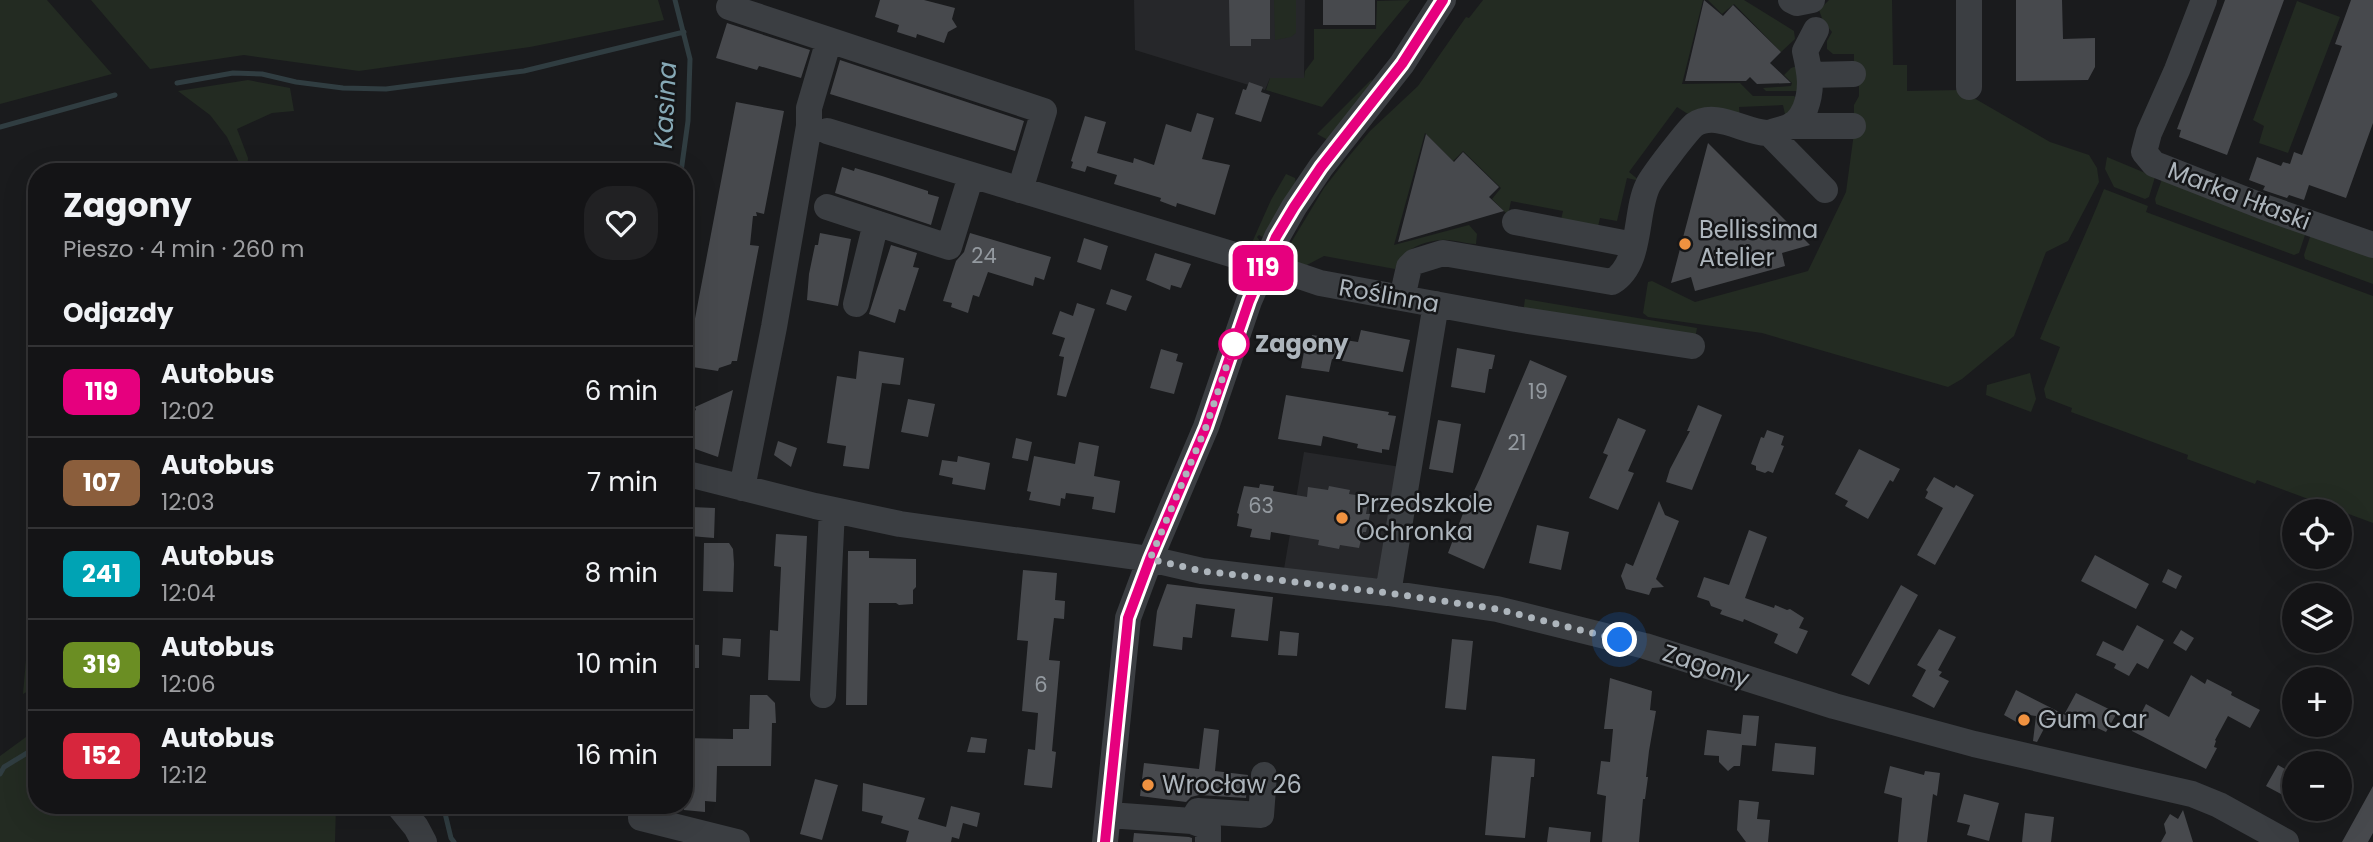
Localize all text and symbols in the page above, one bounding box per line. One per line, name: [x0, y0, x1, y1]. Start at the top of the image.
water label: Kasina: [645, 60, 685, 150]
street label: Marka Hłaski: [2163, 153, 2315, 238]
text: Zagony: [63, 182, 192, 229]
button: heart: [584, 186, 658, 260]
place label: Bellissima Atelier: [1699, 213, 1818, 274]
text: Pieszo · 4 min · 260 m: [63, 233, 305, 265]
marker: Bellissima Atelier: [1677, 236, 1693, 252]
house number: 24: [971, 241, 997, 270]
line badge: 119: [1223, 245, 1303, 291]
text: 119: [1247, 251, 1279, 284]
street label: Roślinna: [1336, 270, 1442, 321]
text: Odjazdy: [63, 295, 173, 331]
place label: Zagony: [1255, 327, 1349, 360]
marker: Zagony: [1219, 329, 1249, 359]
text: Autobus: [161, 356, 275, 392]
text: 6 min: [585, 373, 658, 409]
text: 119: [85, 375, 118, 408]
house number: 19: [1528, 377, 1548, 406]
text: 12:02: [161, 395, 214, 427]
house number: 21: [1508, 428, 1526, 457]
text: Autobus: [161, 447, 275, 483]
text: 7 min: [587, 464, 658, 500]
text: 107: [83, 466, 120, 499]
text: 12:03: [161, 486, 214, 518]
place label: Przedszkole Ochronka: [1356, 487, 1493, 548]
house number: 63: [1248, 491, 1274, 520]
map controls: [2282, 499, 2352, 821]
button: locate: [2282, 499, 2352, 569]
marker: Przedszkole Ochronka: [1334, 510, 1350, 526]
text: Autobus: [161, 538, 275, 574]
text: 8 min: [585, 555, 658, 591]
text: 241: [82, 557, 121, 590]
text: 12:04: [161, 577, 215, 609]
button: layers: [2282, 583, 2352, 653]
your location: [1602, 622, 1637, 657]
text: Autobus: [161, 629, 275, 665]
street label: Zagony: [1658, 636, 1754, 695]
text: 10 min: [577, 646, 658, 682]
text: 319: [82, 648, 121, 681]
button: +: [2282, 667, 2352, 737]
text: 12:06: [161, 668, 216, 700]
house number: 6: [1034, 670, 1048, 699]
place label: Gum Car: [2038, 703, 2147, 736]
marker: Gum Car: [2016, 712, 2032, 728]
text: Autobus: [161, 720, 275, 756]
text: 16 min: [576, 737, 658, 773]
text: 152: [82, 739, 121, 772]
button: −: [2282, 751, 2352, 821]
text: 12:12: [161, 759, 207, 791]
place label: Wrocław 26: [1162, 768, 1302, 801]
marker: Wrocław 26: [1140, 777, 1156, 793]

